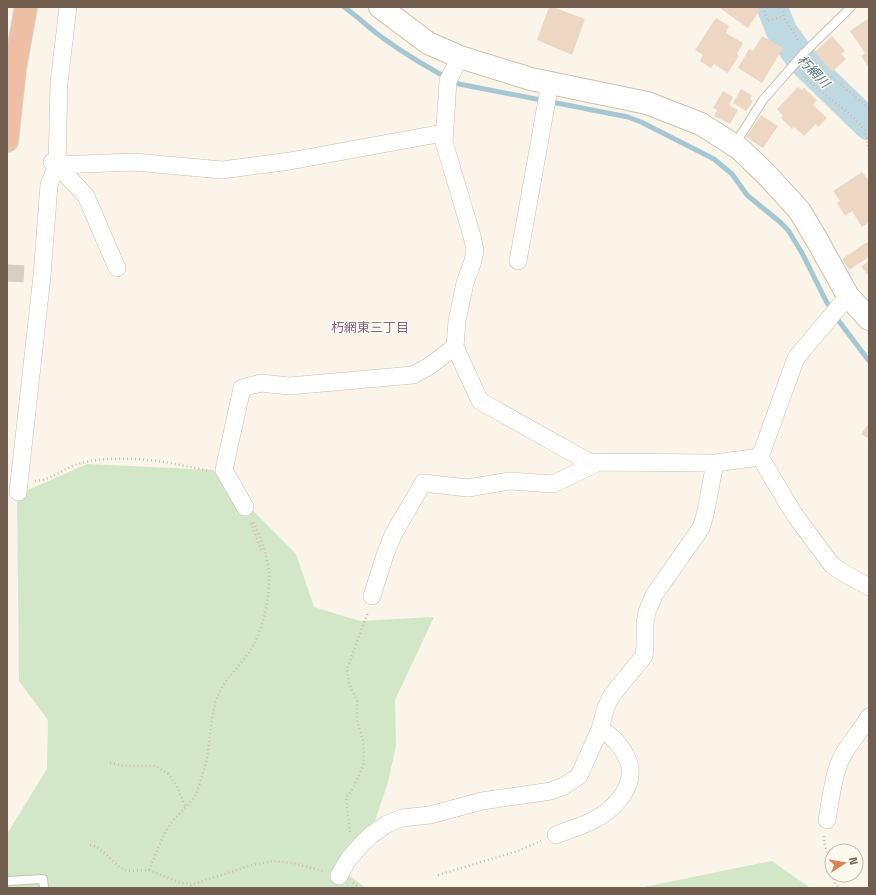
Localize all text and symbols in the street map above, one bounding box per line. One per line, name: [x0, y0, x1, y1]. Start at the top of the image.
water label: 朽網川: [793, 50, 836, 93]
district label: 朽網東三丁目: [331, 317, 409, 337]
north arrow: [824, 843, 864, 883]
text: N: [845, 856, 862, 866]

